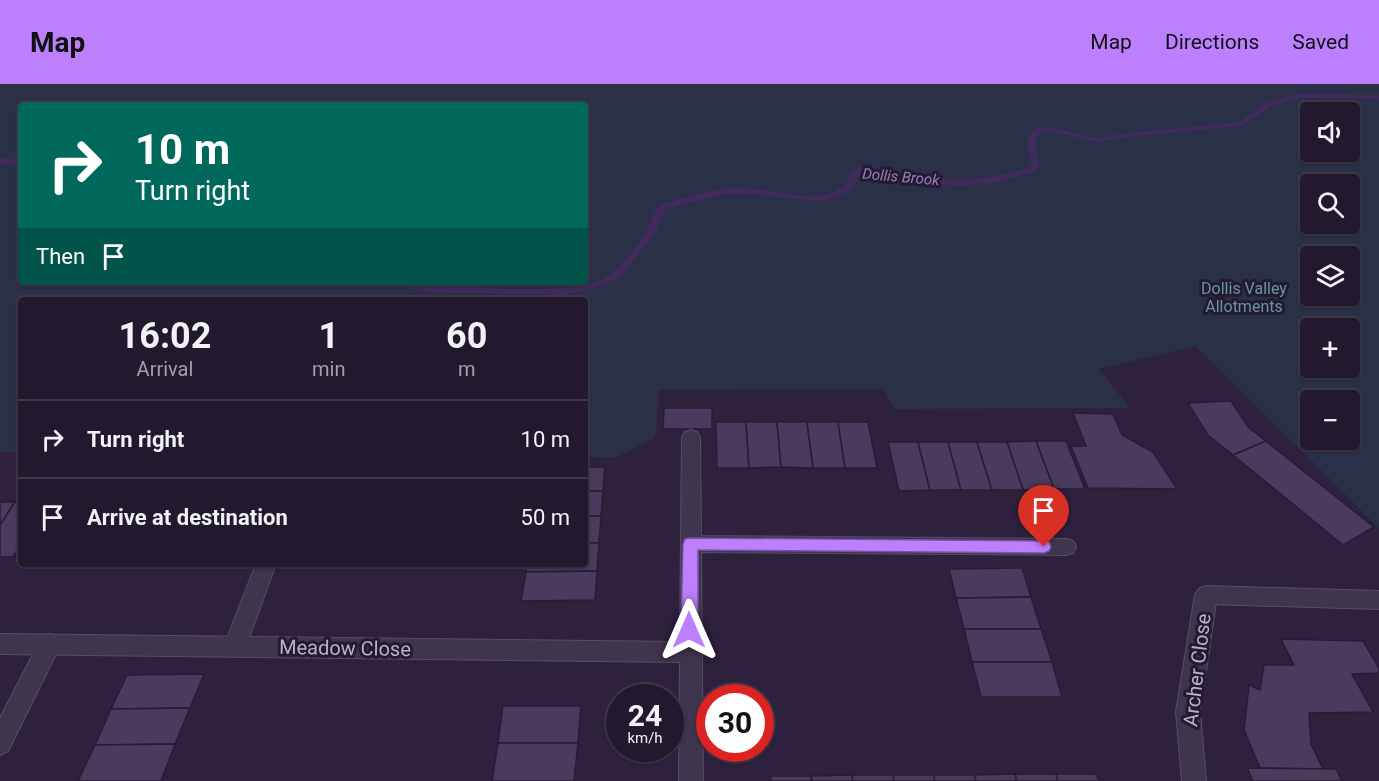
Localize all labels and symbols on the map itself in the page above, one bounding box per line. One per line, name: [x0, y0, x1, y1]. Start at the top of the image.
water label: Dollis Brook: [862, 165, 941, 189]
park label: Dollis Valley Allotments: [1201, 279, 1287, 316]
pin: [1018, 485, 1069, 547]
position arrow: [657, 598, 721, 662]
street label: Archer Close: [1178, 612, 1216, 728]
street label: Meadow Close: [279, 635, 411, 661]
speed limit sign: 30: [696, 684, 774, 762]

